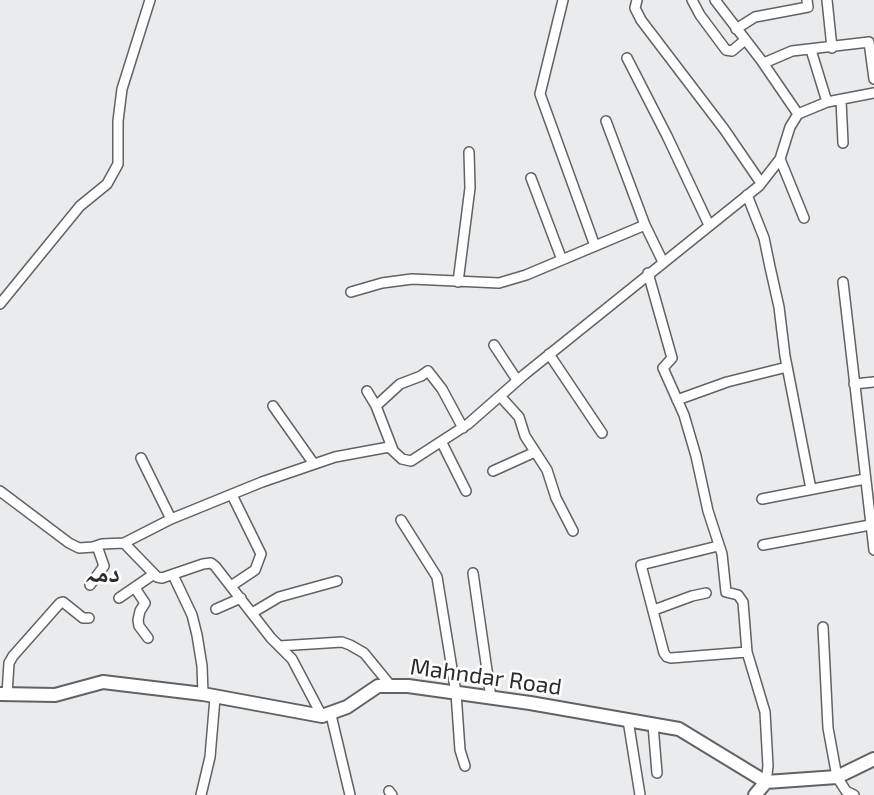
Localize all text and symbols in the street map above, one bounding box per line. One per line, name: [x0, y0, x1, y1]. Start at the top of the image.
district label: دمہ: [84, 557, 120, 589]
street label: Mahndar Road: [408, 653, 564, 701]

